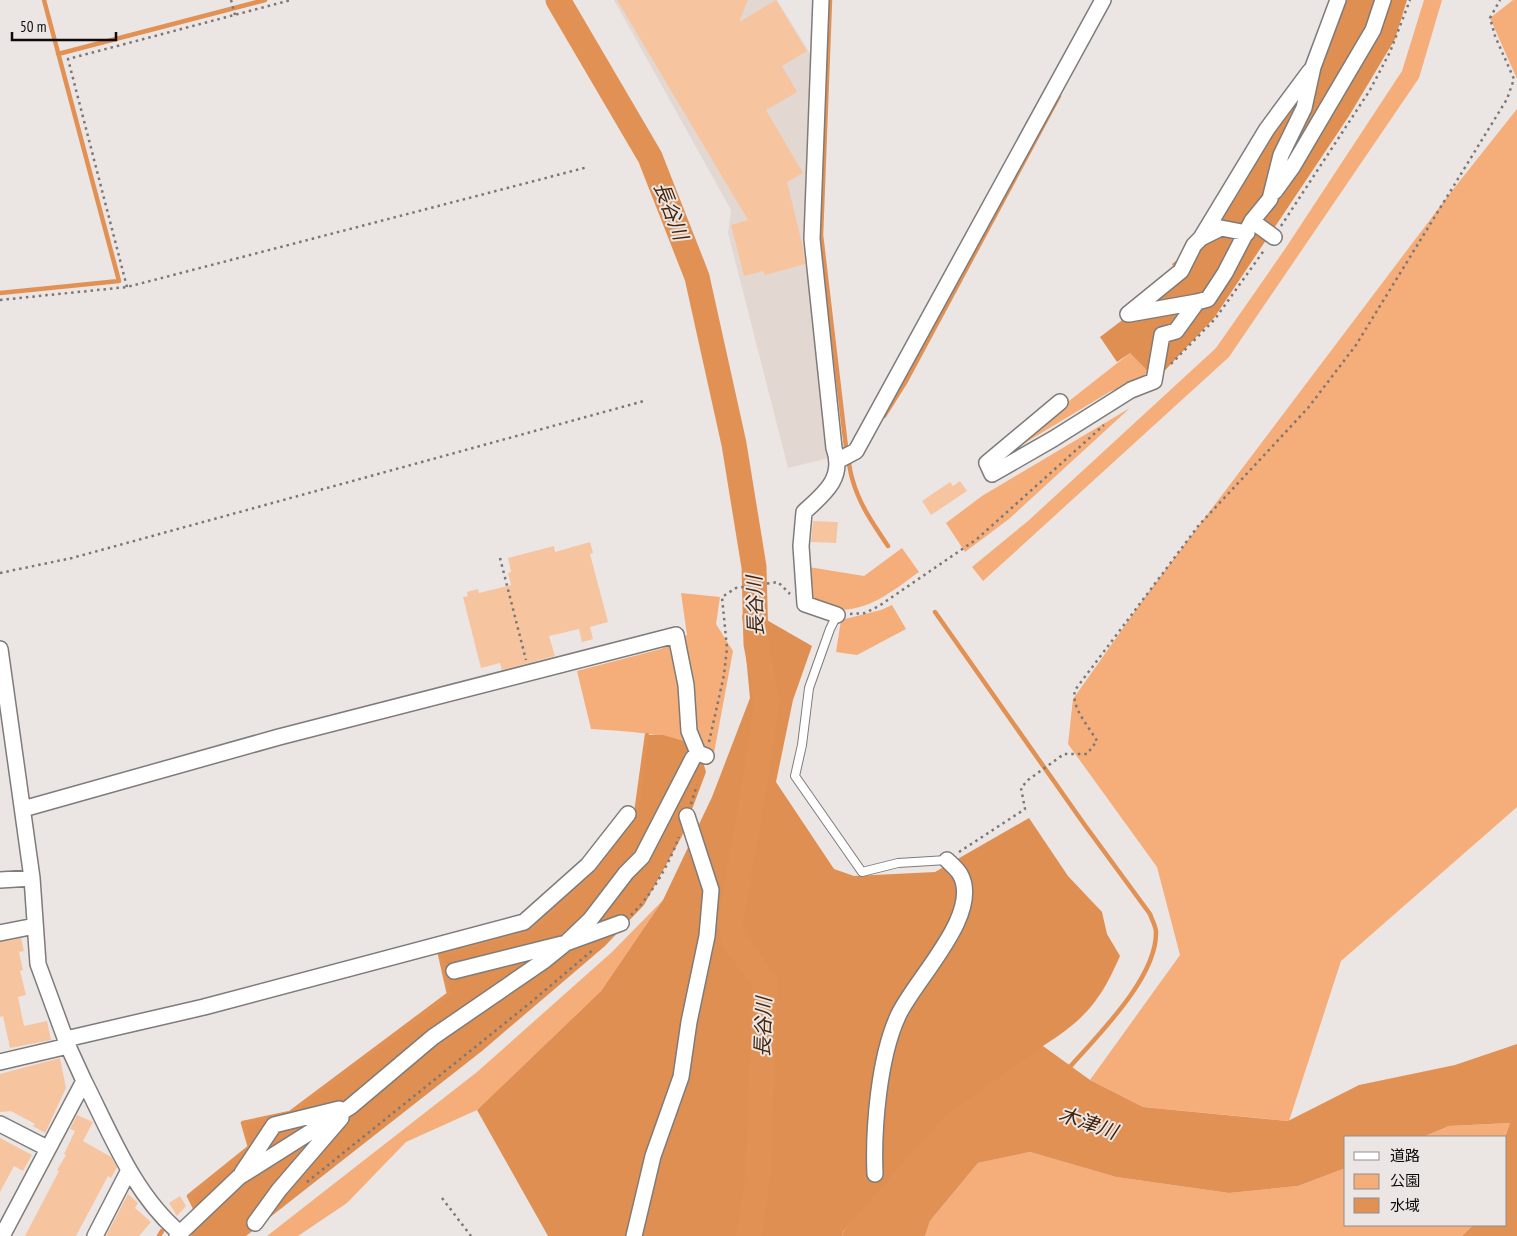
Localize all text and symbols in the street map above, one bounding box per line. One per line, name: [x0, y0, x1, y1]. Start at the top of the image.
scale bar: [12, 10, 116, 42]
text: 50 m: [20, 17, 46, 36]
water label: 長谷川: [648, 178, 695, 246]
water label: 長谷川: [741, 574, 769, 636]
water label: 長谷川: [749, 995, 777, 1057]
water label: 木津川: [1055, 1101, 1122, 1146]
legend: [1344, 1136, 1507, 1226]
text: 道路: [1390, 1146, 1420, 1165]
text: 公園: [1390, 1171, 1420, 1190]
text: 水域: [1390, 1196, 1420, 1215]

